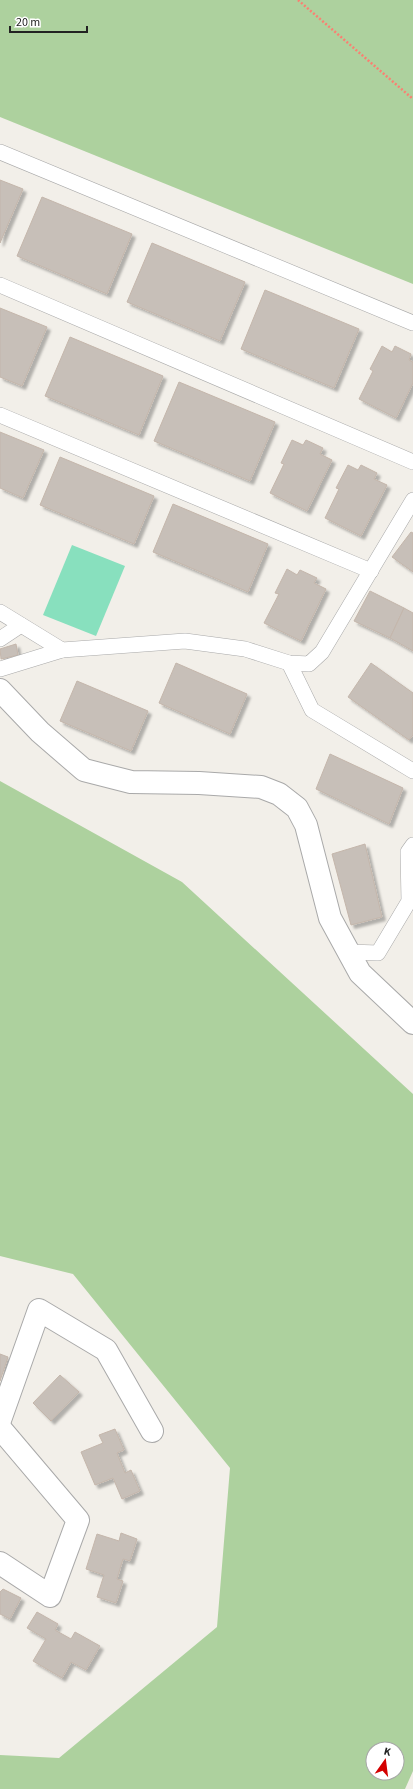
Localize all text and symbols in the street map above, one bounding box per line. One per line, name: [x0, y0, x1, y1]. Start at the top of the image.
scale bar: [10, 8, 87, 34]
text: 20 m: [16, 14, 40, 31]
north arrow: [365, 1741, 405, 1781]
text: K: [382, 1744, 393, 1760]

